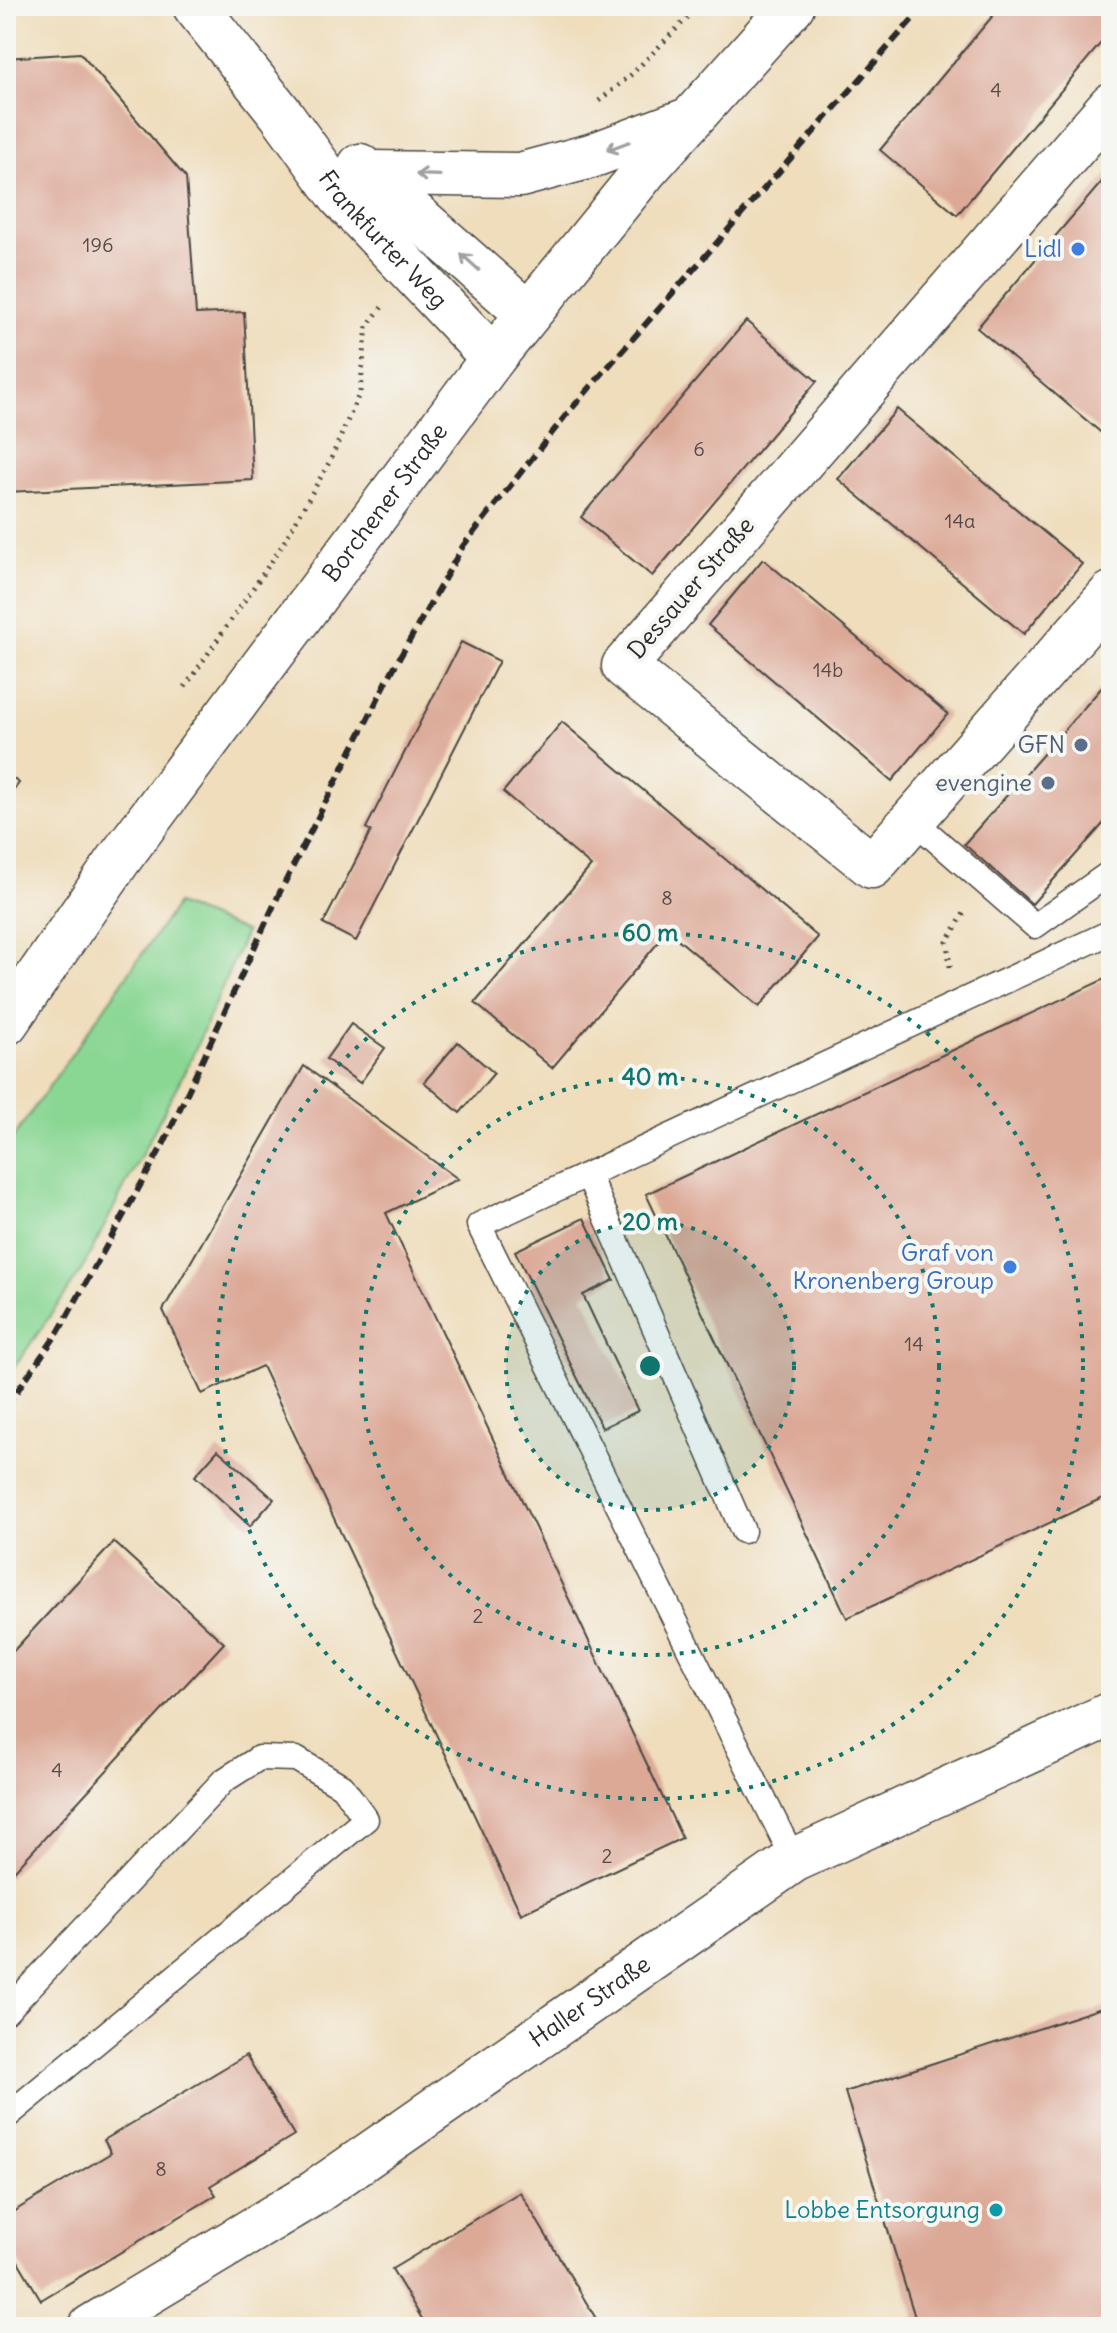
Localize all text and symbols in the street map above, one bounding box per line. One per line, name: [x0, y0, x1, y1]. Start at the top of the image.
house number: 4: [990, 77, 1002, 102]
one-way arrow: [606, 140, 631, 154]
street label: Frankfurter Weg: [313, 164, 454, 314]
one-way arrow: [415, 167, 442, 182]
house number: 196: [83, 232, 113, 257]
place label: Lidl: [1024, 233, 1062, 263]
marker: Lidl: [1069, 240, 1087, 258]
one-way arrow: [460, 253, 480, 271]
street label: Borchener Straße: [315, 417, 453, 587]
house number: 6: [693, 436, 705, 461]
house number: 14a: [945, 508, 975, 533]
street label: Dessauer Straße: [621, 510, 760, 664]
house number: 14b: [813, 657, 843, 682]
place label: GFN: [1018, 729, 1065, 759]
marker: GFN: [1072, 736, 1090, 754]
place label: evengine: [935, 767, 1032, 797]
marker: evengine: [1039, 774, 1057, 792]
house number: 8: [661, 885, 673, 910]
text: 60 m: [622, 917, 678, 947]
text: 40 m: [622, 1061, 678, 1091]
text: 20 m: [622, 1206, 678, 1236]
place label: Graf von Kronenberg Group: [792, 1237, 994, 1295]
marker: Graf von Kronenberg Group: [1001, 1258, 1019, 1276]
house number: 14: [904, 1331, 924, 1356]
centre of rings: [636, 1352, 664, 1380]
house number: 2: [473, 1603, 484, 1628]
house number: 4: [51, 1757, 63, 1782]
house number: 2: [602, 1843, 613, 1868]
street label: Haller Straße: [523, 1948, 656, 2053]
house number: 8: [155, 2156, 167, 2181]
place label: Lobbe Entsorgung: [784, 2194, 980, 2224]
marker: Lobbe Entsorgung: [987, 2201, 1005, 2219]

